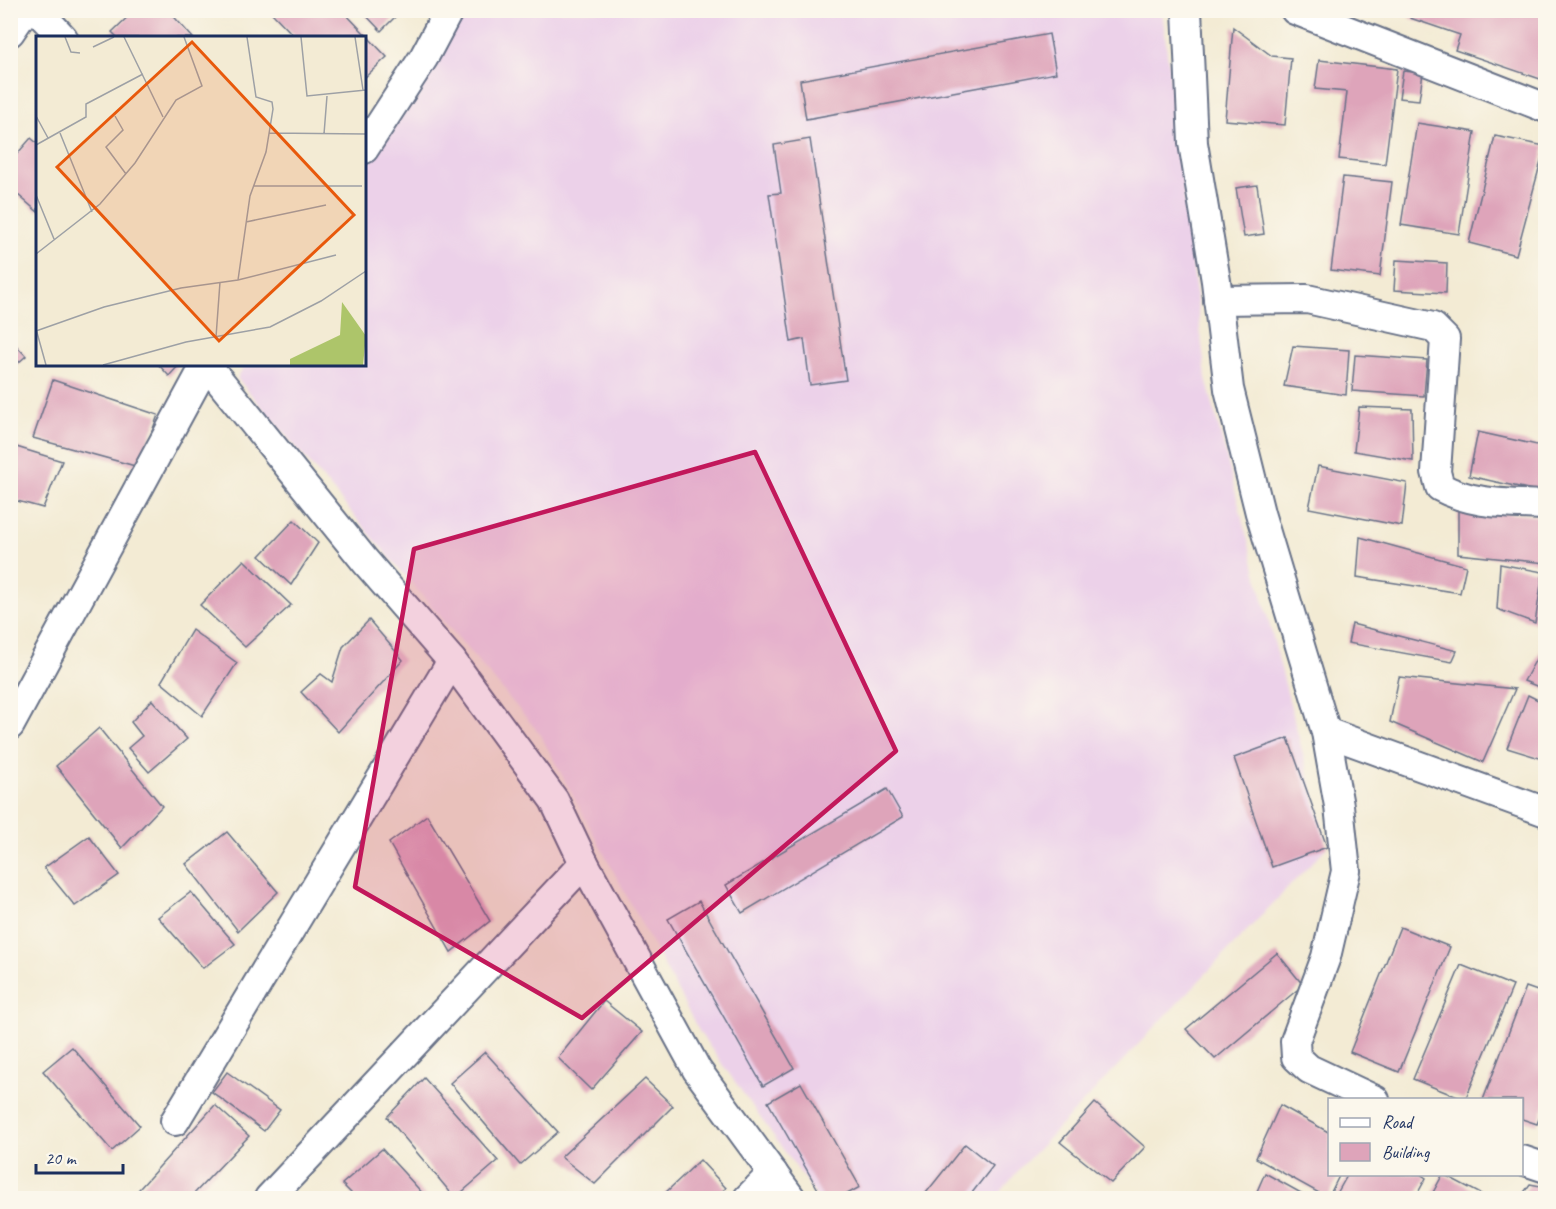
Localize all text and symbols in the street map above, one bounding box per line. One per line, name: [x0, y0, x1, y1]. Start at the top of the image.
inset map: [36, 36, 366, 366]
legend: [1328, 1098, 1523, 1176]
text: Road: [1382, 1111, 1415, 1133]
scale bar: [36, 1137, 123, 1175]
text: Building: [1382, 1141, 1431, 1163]
text: 20 m: [45, 1147, 78, 1169]

